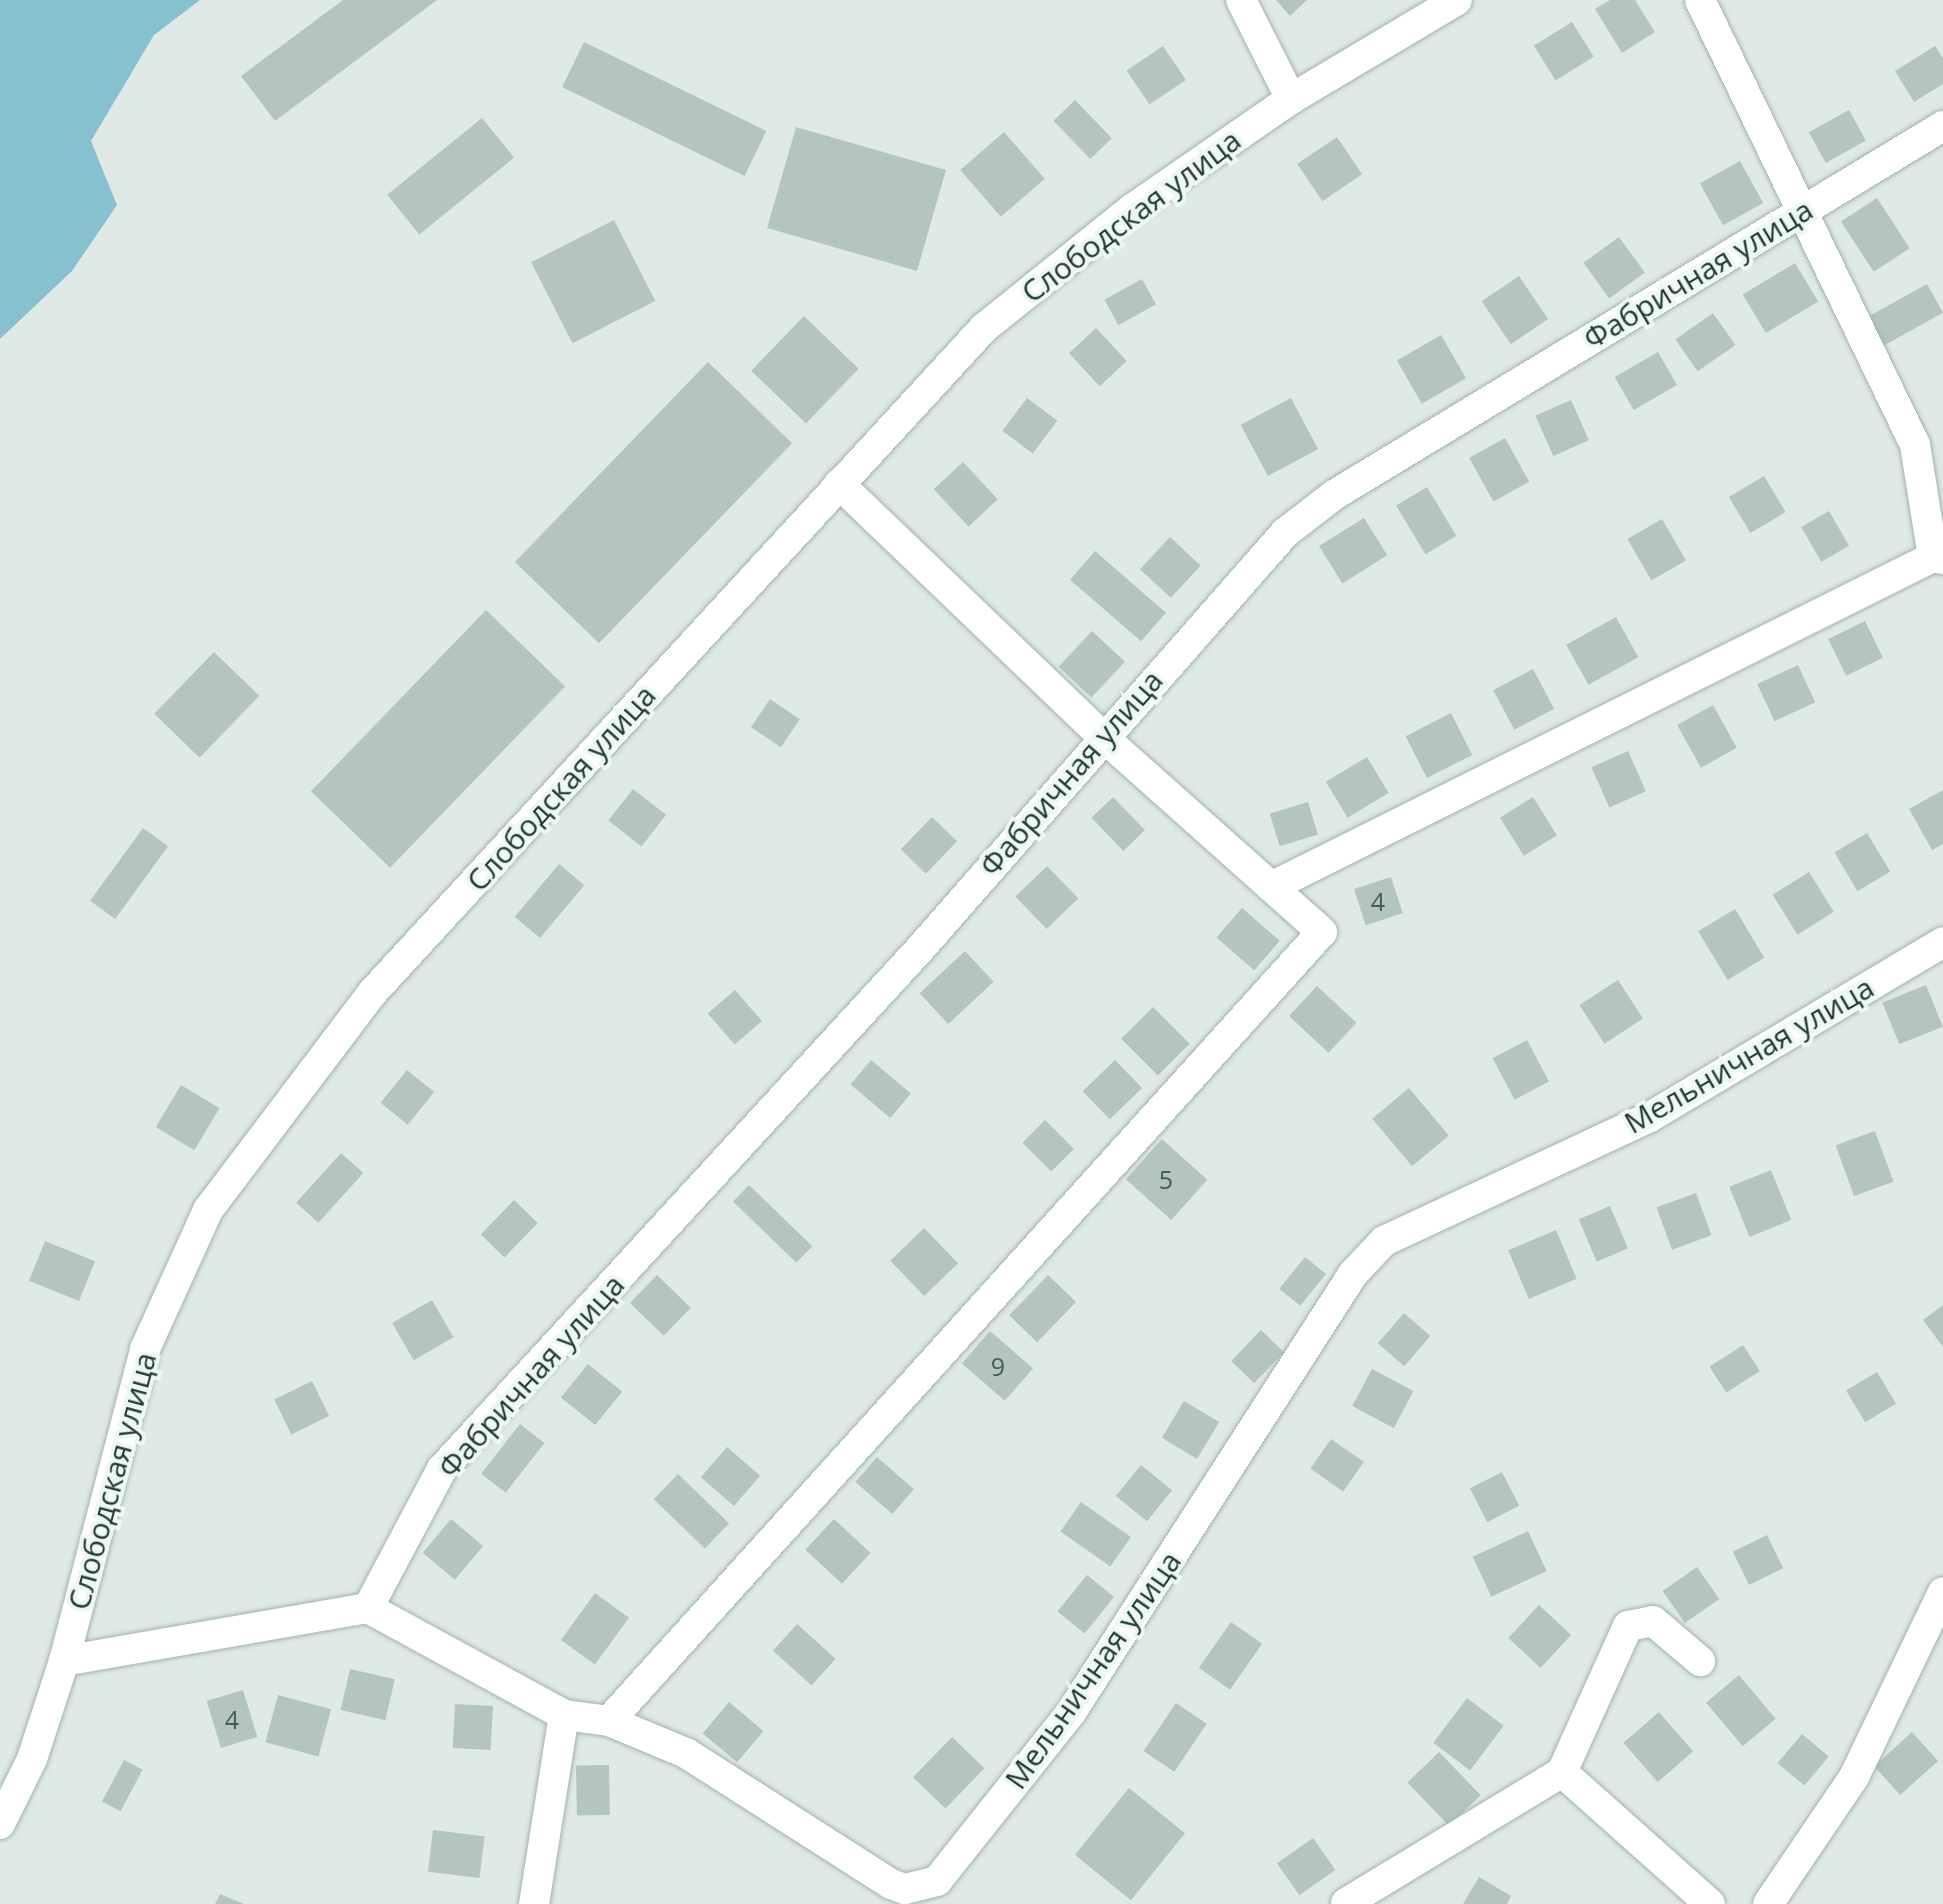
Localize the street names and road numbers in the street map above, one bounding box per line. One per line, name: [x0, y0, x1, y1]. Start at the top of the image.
street label: Слободская улица: [1014, 122, 1248, 310]
street label: Фабричная улица: [1577, 191, 1819, 357]
street label: Фабричная улица: [972, 663, 1170, 883]
street label: Слободская улица: [459, 678, 663, 898]
street label: Мельничная улица: [1618, 969, 1880, 1141]
street label: Фабричная улица: [430, 1267, 632, 1485]
street label: Слободская улица: [60, 1348, 164, 1614]
street label: Мельничная улица: [997, 1544, 1189, 1796]

